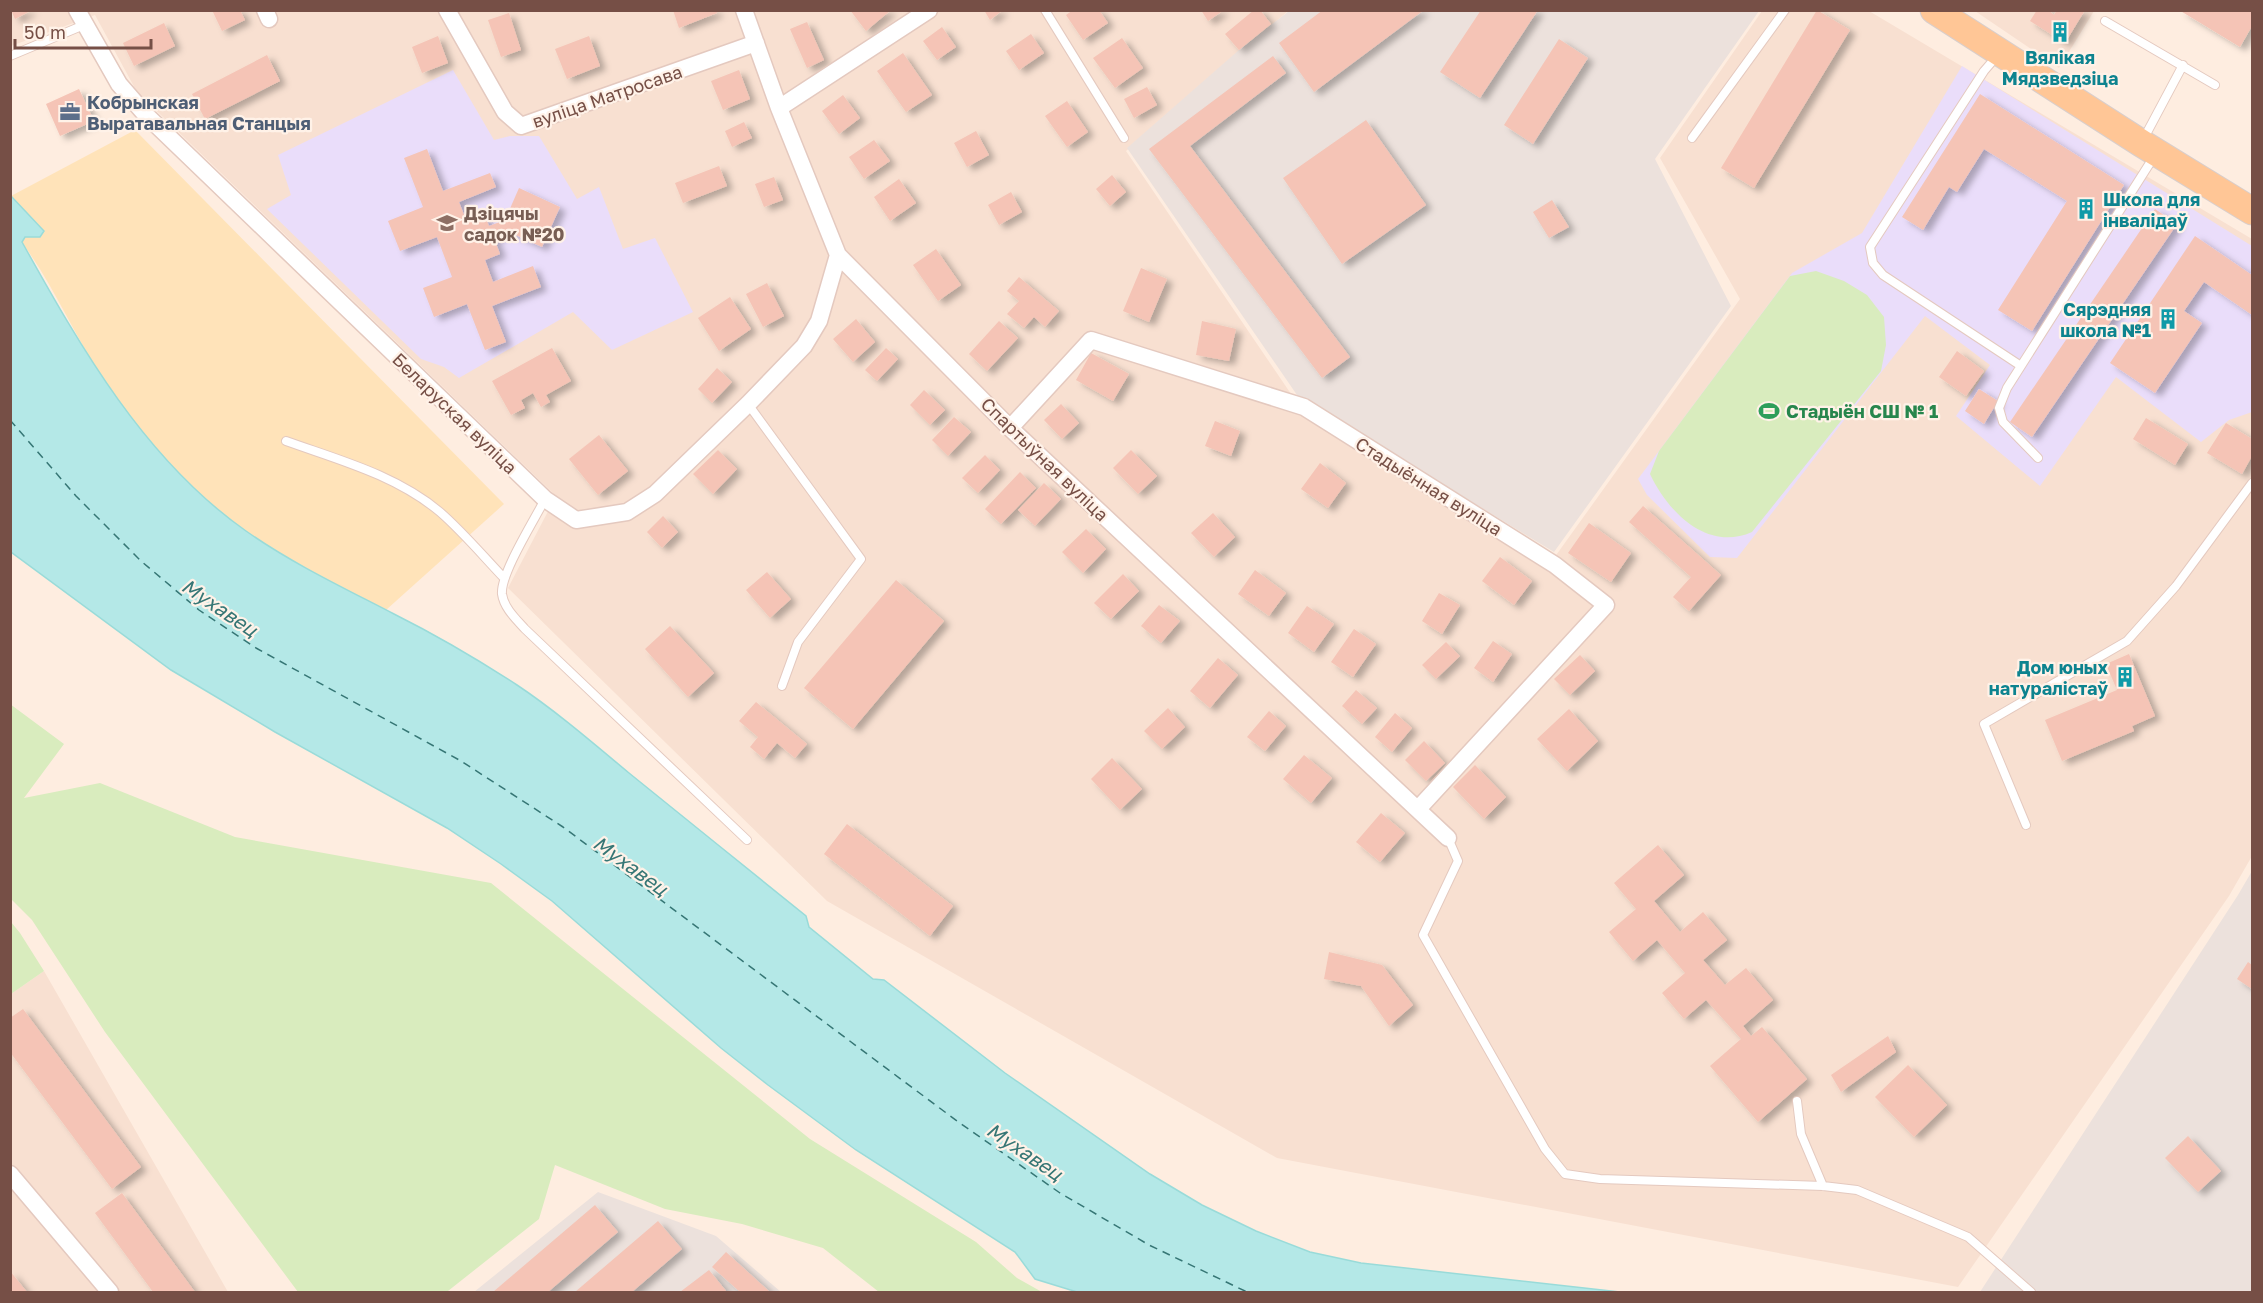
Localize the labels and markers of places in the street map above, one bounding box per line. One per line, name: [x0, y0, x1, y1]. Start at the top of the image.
building icon: Вялікая Мядзведзіца: [2048, 20, 2072, 44]
place label: Вялікая Мядзведзіца: [2002, 46, 2118, 89]
place label: Кобрынская Выратавальная Станцыя: [87, 91, 311, 134]
office icon: Кобрынская Выратавальная Станцыя: [58, 100, 82, 124]
place label: Школа для інвалідаў: [2103, 188, 2200, 231]
building icon: Школа для інвалідаў: [2074, 197, 2098, 221]
place label: Дзіцячы садок №20: [464, 202, 564, 245]
school or university icon: Дзіцячы садок №20: [435, 211, 459, 235]
place label: Сярэдняя школа №1: [2060, 298, 2151, 341]
building icon: Сярэдняя школа №1: [2156, 307, 2180, 331]
sports icon: Стадыён СШ № 1: [1757, 399, 1781, 423]
place label: Стадыён СШ № 1: [1786, 400, 1938, 422]
place label: Дом юных натуралістаў: [1989, 656, 2109, 699]
building icon: Дом юных натуралістаў: [2113, 665, 2137, 689]

